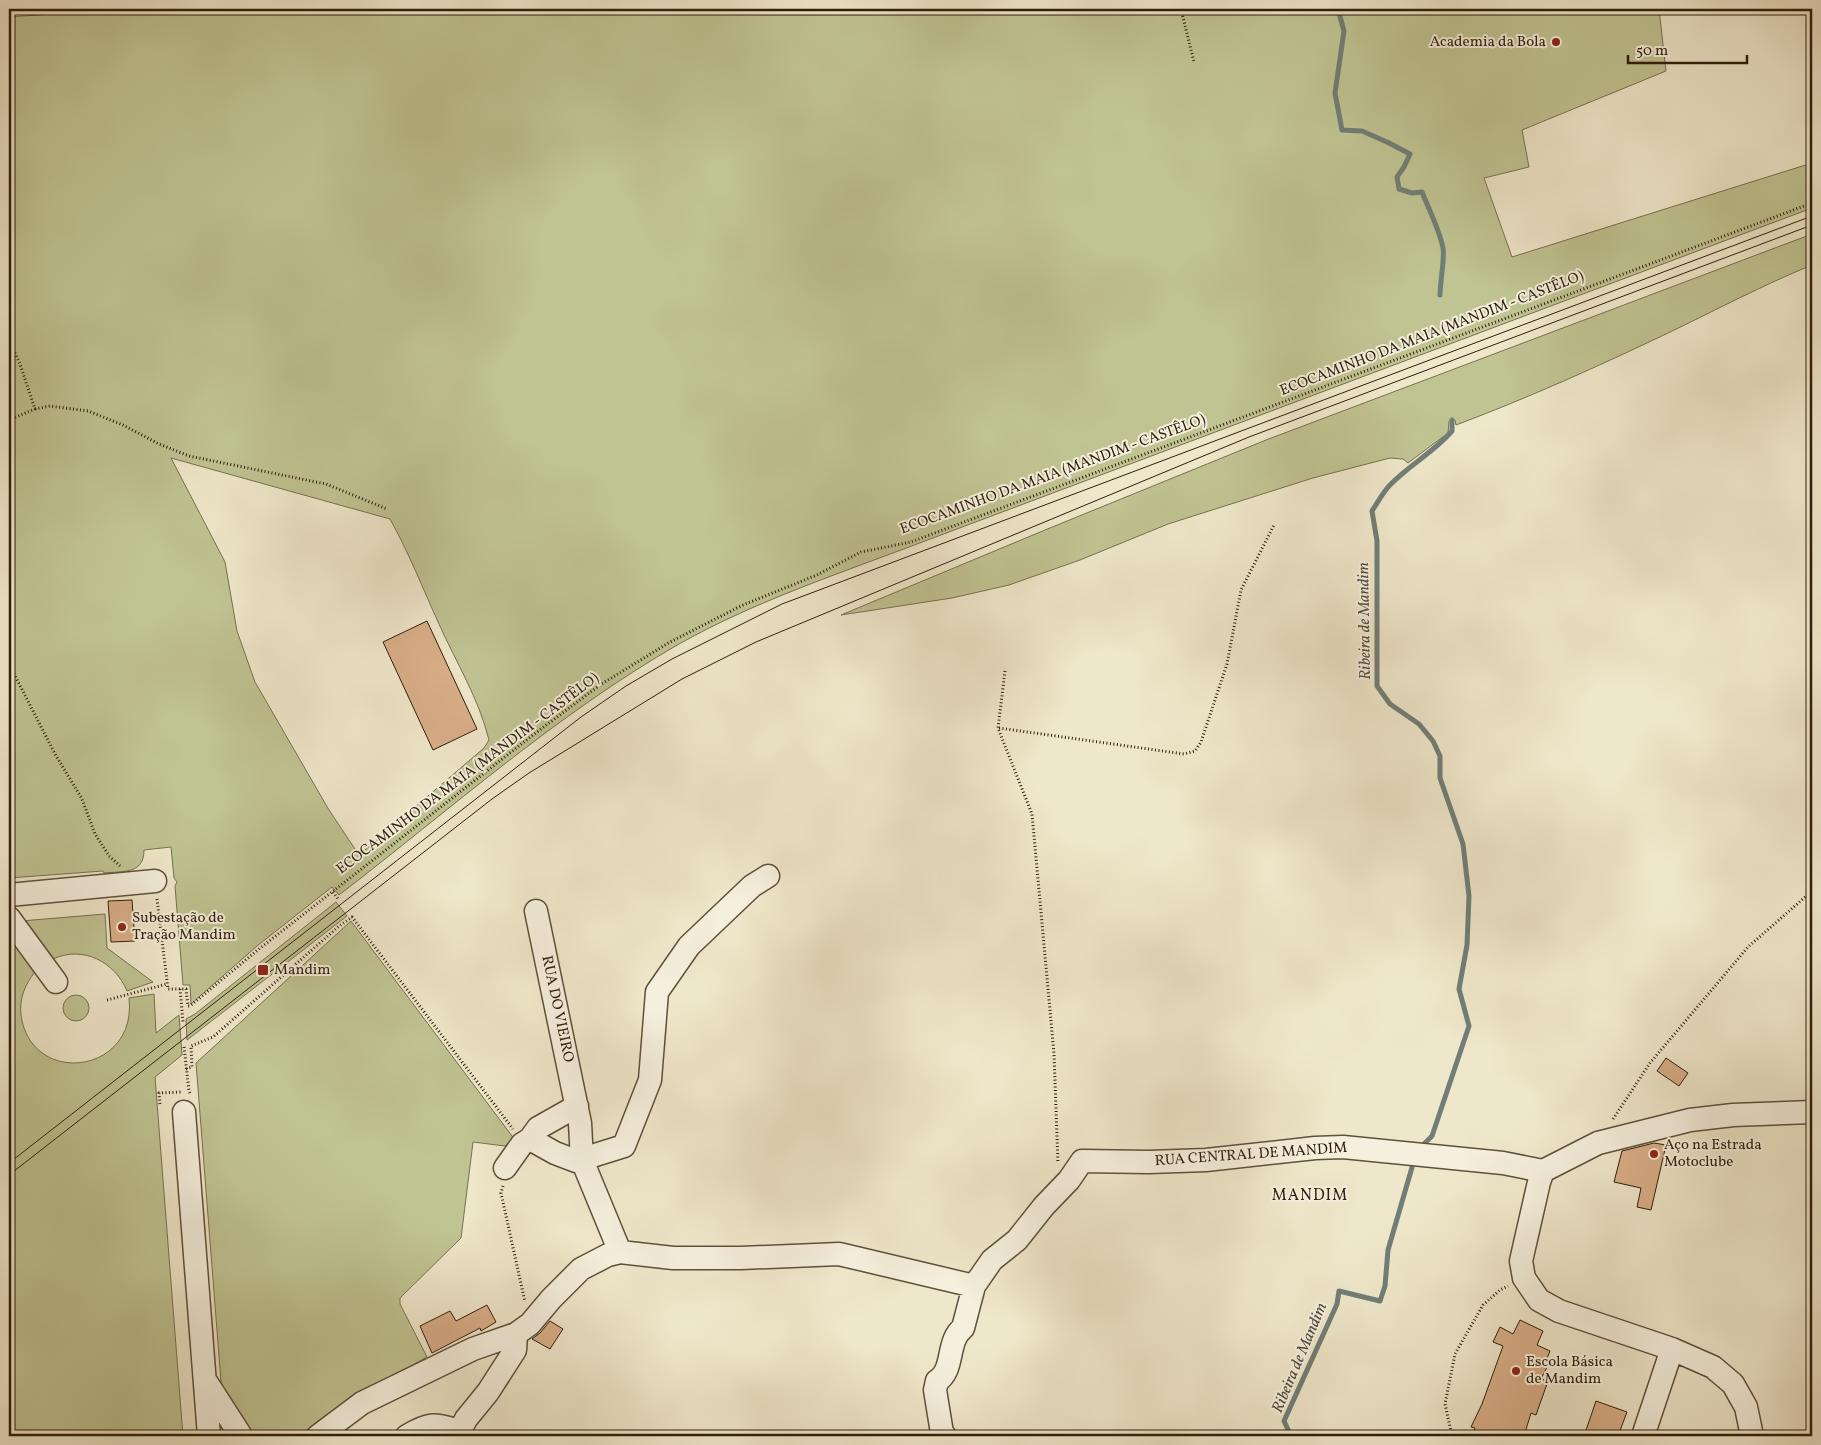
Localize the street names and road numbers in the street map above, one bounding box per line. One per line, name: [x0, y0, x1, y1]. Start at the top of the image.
street label: ECOCAMINHO DA MAIA (MANDIM - CASTÊLO): [1277, 266, 1587, 402]
street label: ECOCAMINHO DA MAIA (MANDIM - CASTÊLO): [897, 410, 1209, 540]
street label: ECOCAMINHO DA MAIA (MANDIM - CASTÊLO): [332, 668, 604, 880]
street label: RUA DO VIEIRO: [535, 954, 579, 1065]
street label: RUA CENTRAL DE MANDIM: [1154, 1138, 1348, 1172]

